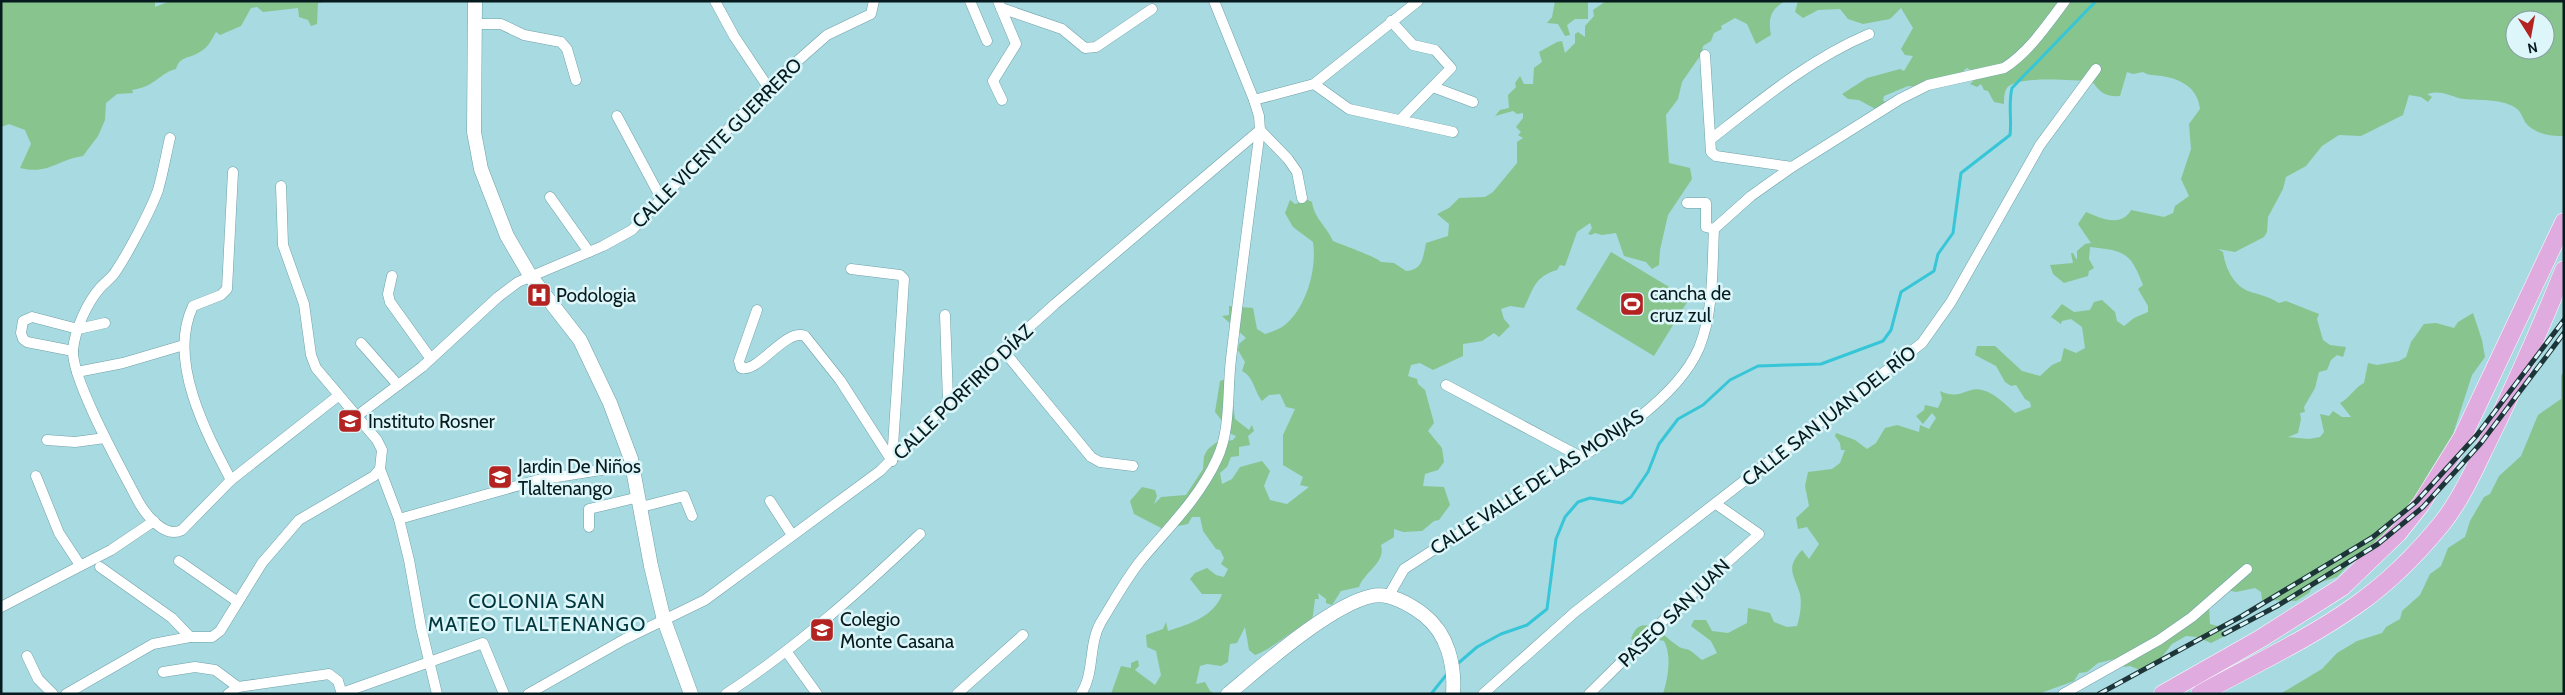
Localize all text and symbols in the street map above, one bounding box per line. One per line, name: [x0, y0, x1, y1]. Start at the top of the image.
north arrow: [2505, 10, 2555, 60]
text: N: [2526, 38, 2539, 58]
street label: CALLE VICENTE GUERRERO: [627, 53, 807, 233]
hospital icon: Podologia: [526, 282, 552, 308]
place label: cancha de cruz zul: [1650, 282, 1731, 327]
place label: Podologia: [556, 284, 636, 307]
sports icon: cancha de cruz zul: [1619, 291, 1645, 317]
street label: CALLE PORFIRIO DÍAZ: [888, 318, 1038, 465]
street label: CALLE SAN JUAN DEL RÍO: [1737, 340, 1921, 491]
street label: CALLE VALLE DE LAS MONJAS: [1426, 404, 1648, 560]
school or university icon: Instituto Rosner: [337, 408, 363, 434]
place label: Instituto Rosner: [368, 410, 495, 433]
place label: Jardin De Niños Tlaltenango: [517, 455, 641, 500]
school or university icon: Jardin De Niños Tlaltenango: [487, 464, 513, 490]
street label: PASEO SAN JUAN: [1614, 554, 1734, 672]
district label: COLONIA SAN MATEO TLALTENANGO: [428, 589, 646, 636]
place label: Colegio Monte Casana: [840, 608, 954, 653]
school or university icon: Colegio Monte Casana: [809, 617, 835, 643]

